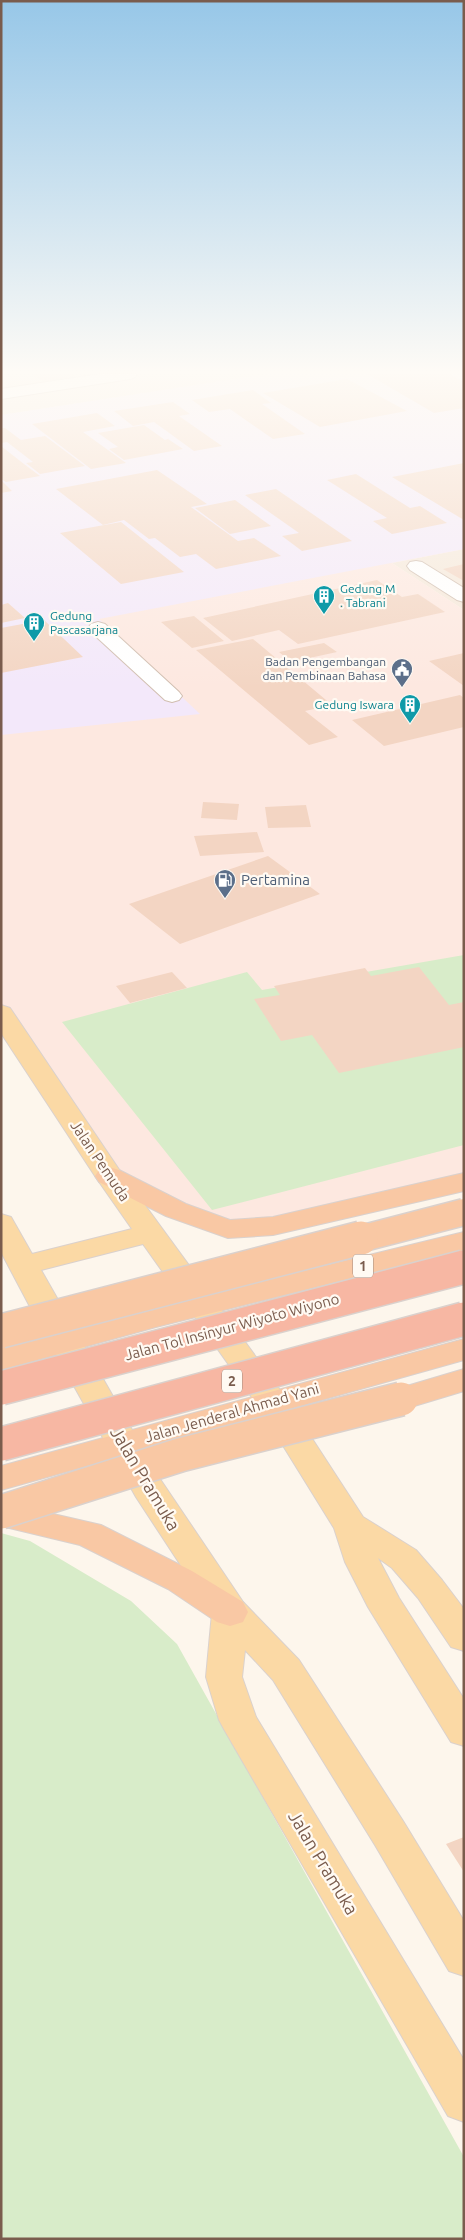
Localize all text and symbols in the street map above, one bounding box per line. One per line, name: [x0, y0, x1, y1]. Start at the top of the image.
place label: Gedung M . Tabrani: [340, 582, 395, 609]
building icon: Gedung M . Tabrani: [312, 584, 336, 615]
place label: Gedung Pascasarjana: [50, 609, 118, 636]
building icon: Gedung Pascasarjana: [22, 611, 46, 642]
place label: Badan Pengembangan dan Pembinaan Bahasa: [262, 655, 386, 682]
public building icon: Badan Pengembangan dan Pembinaan Bahasa: [390, 657, 414, 688]
building icon: Gedung Iswara: [398, 693, 422, 724]
place label: Gedung Iswara: [315, 698, 394, 711]
fuel station icon: Pertamina: [213, 868, 237, 899]
place label: Pertamina: [241, 871, 310, 888]
street label: Jalan Pemuda: [67, 1117, 134, 1204]
road number: 1: [353, 1254, 373, 1278]
street label: Jalan Tol Insinyur Wiyoto Wiyono: [123, 1290, 341, 1363]
road number: 2: [222, 1370, 242, 1392]
street label: Jalan Jenderal Ahmad Yani: [143, 1380, 321, 1446]
street label: Jalan Pramuka: [107, 1423, 185, 1534]
street label: Jalan Pramuka: [285, 1807, 363, 1918]

